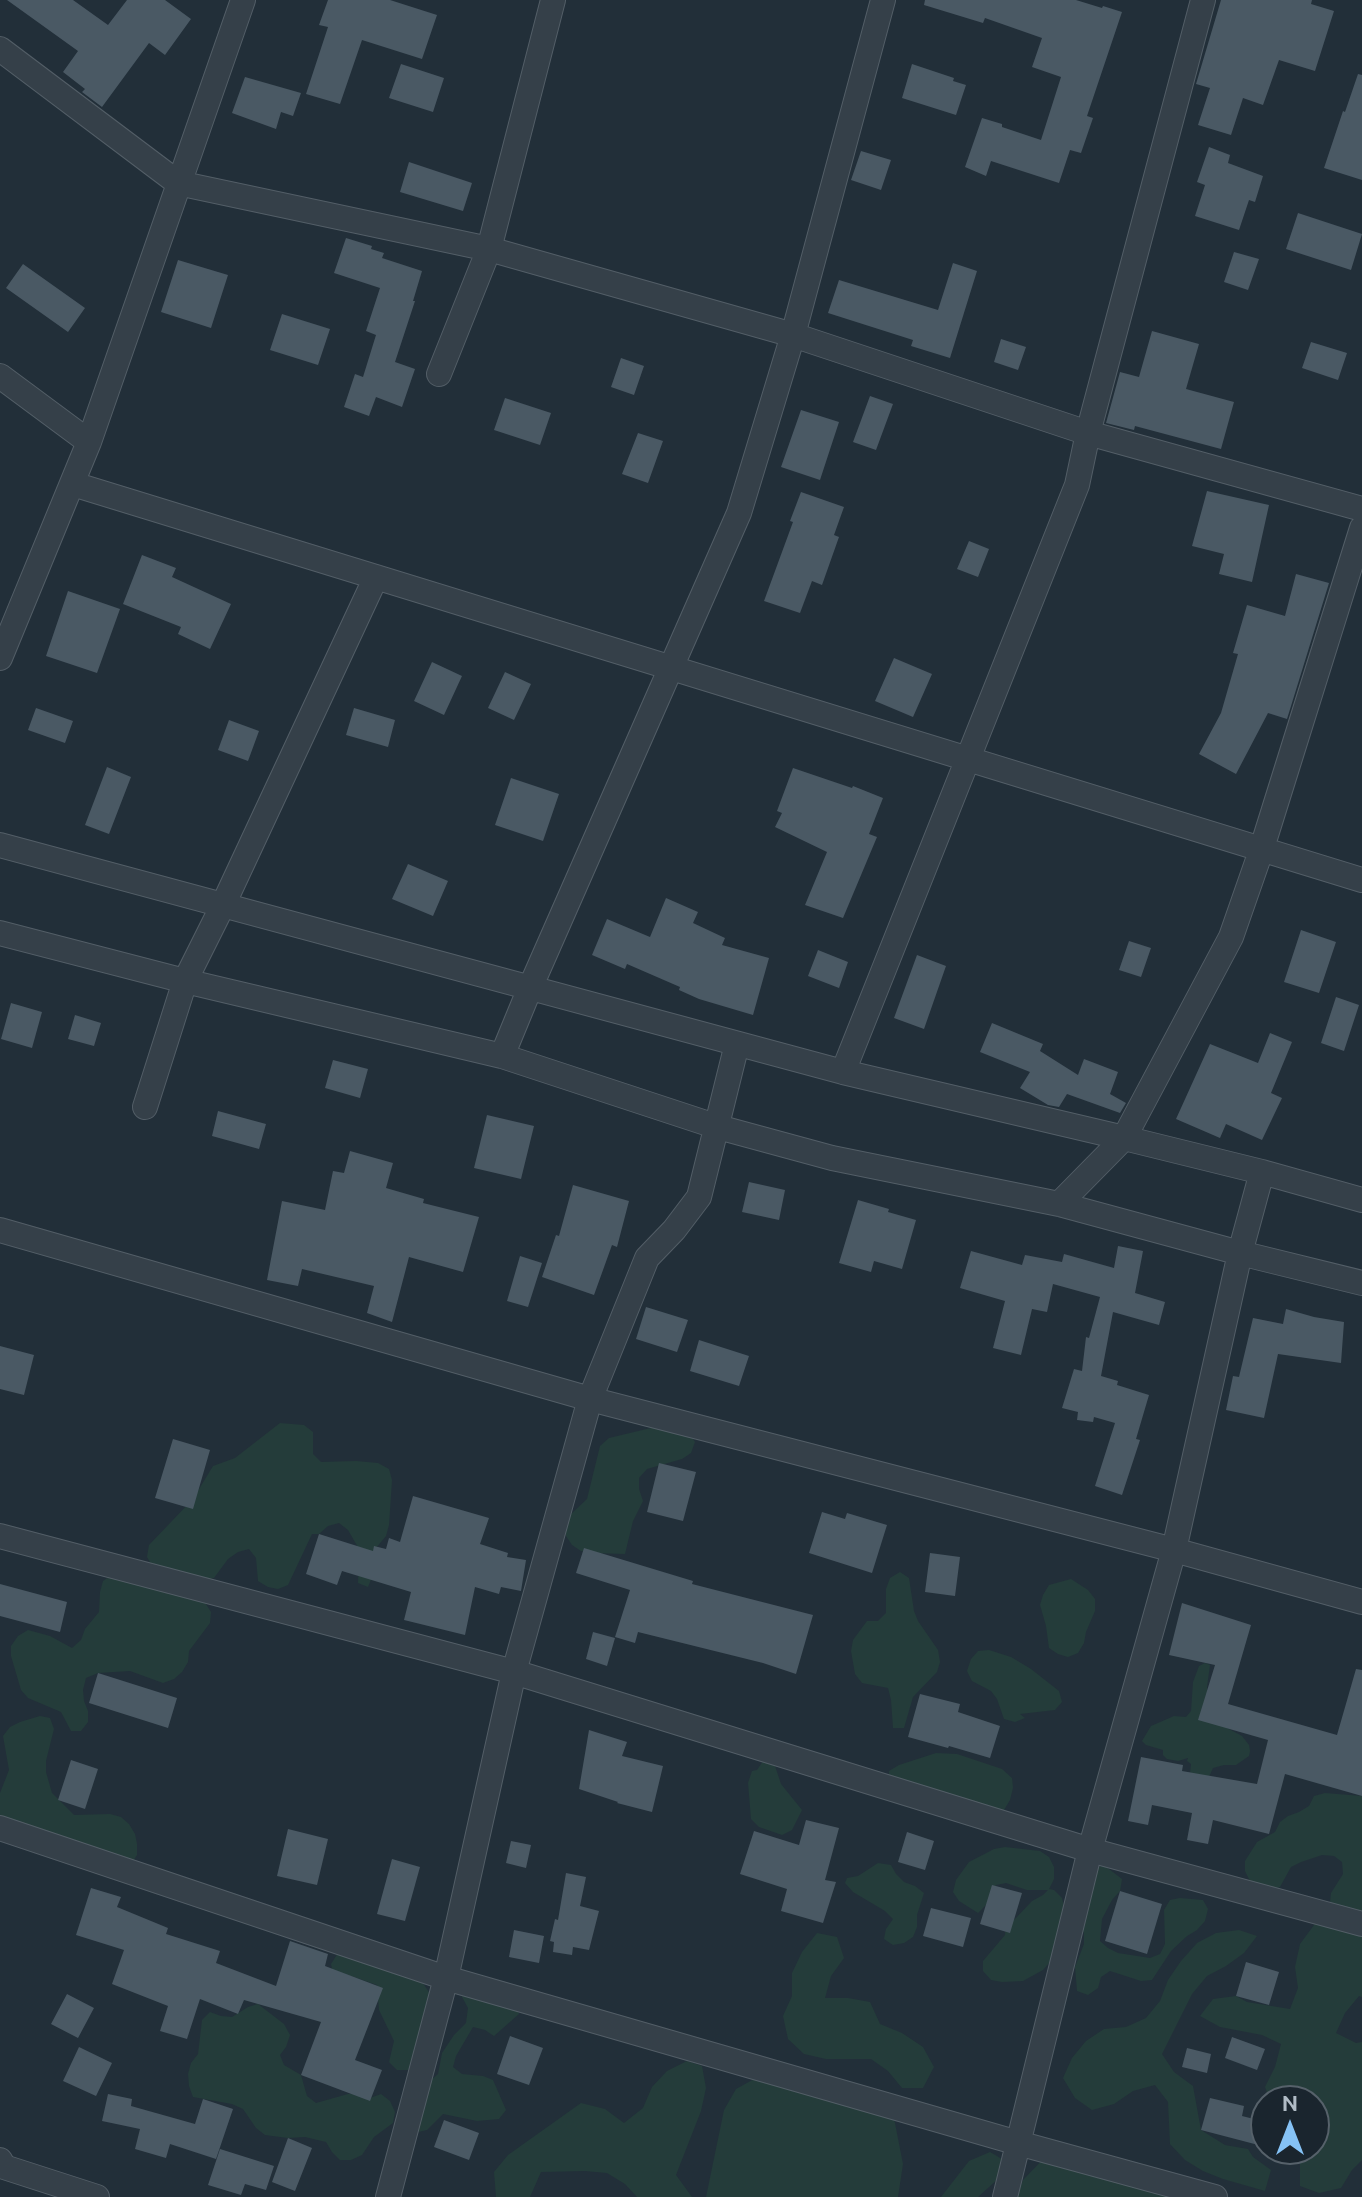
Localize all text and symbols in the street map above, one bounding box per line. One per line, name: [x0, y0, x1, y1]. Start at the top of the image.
north arrow: [1250, 2085, 1330, 2165]
text: N: [1282, 2090, 1298, 2115]

